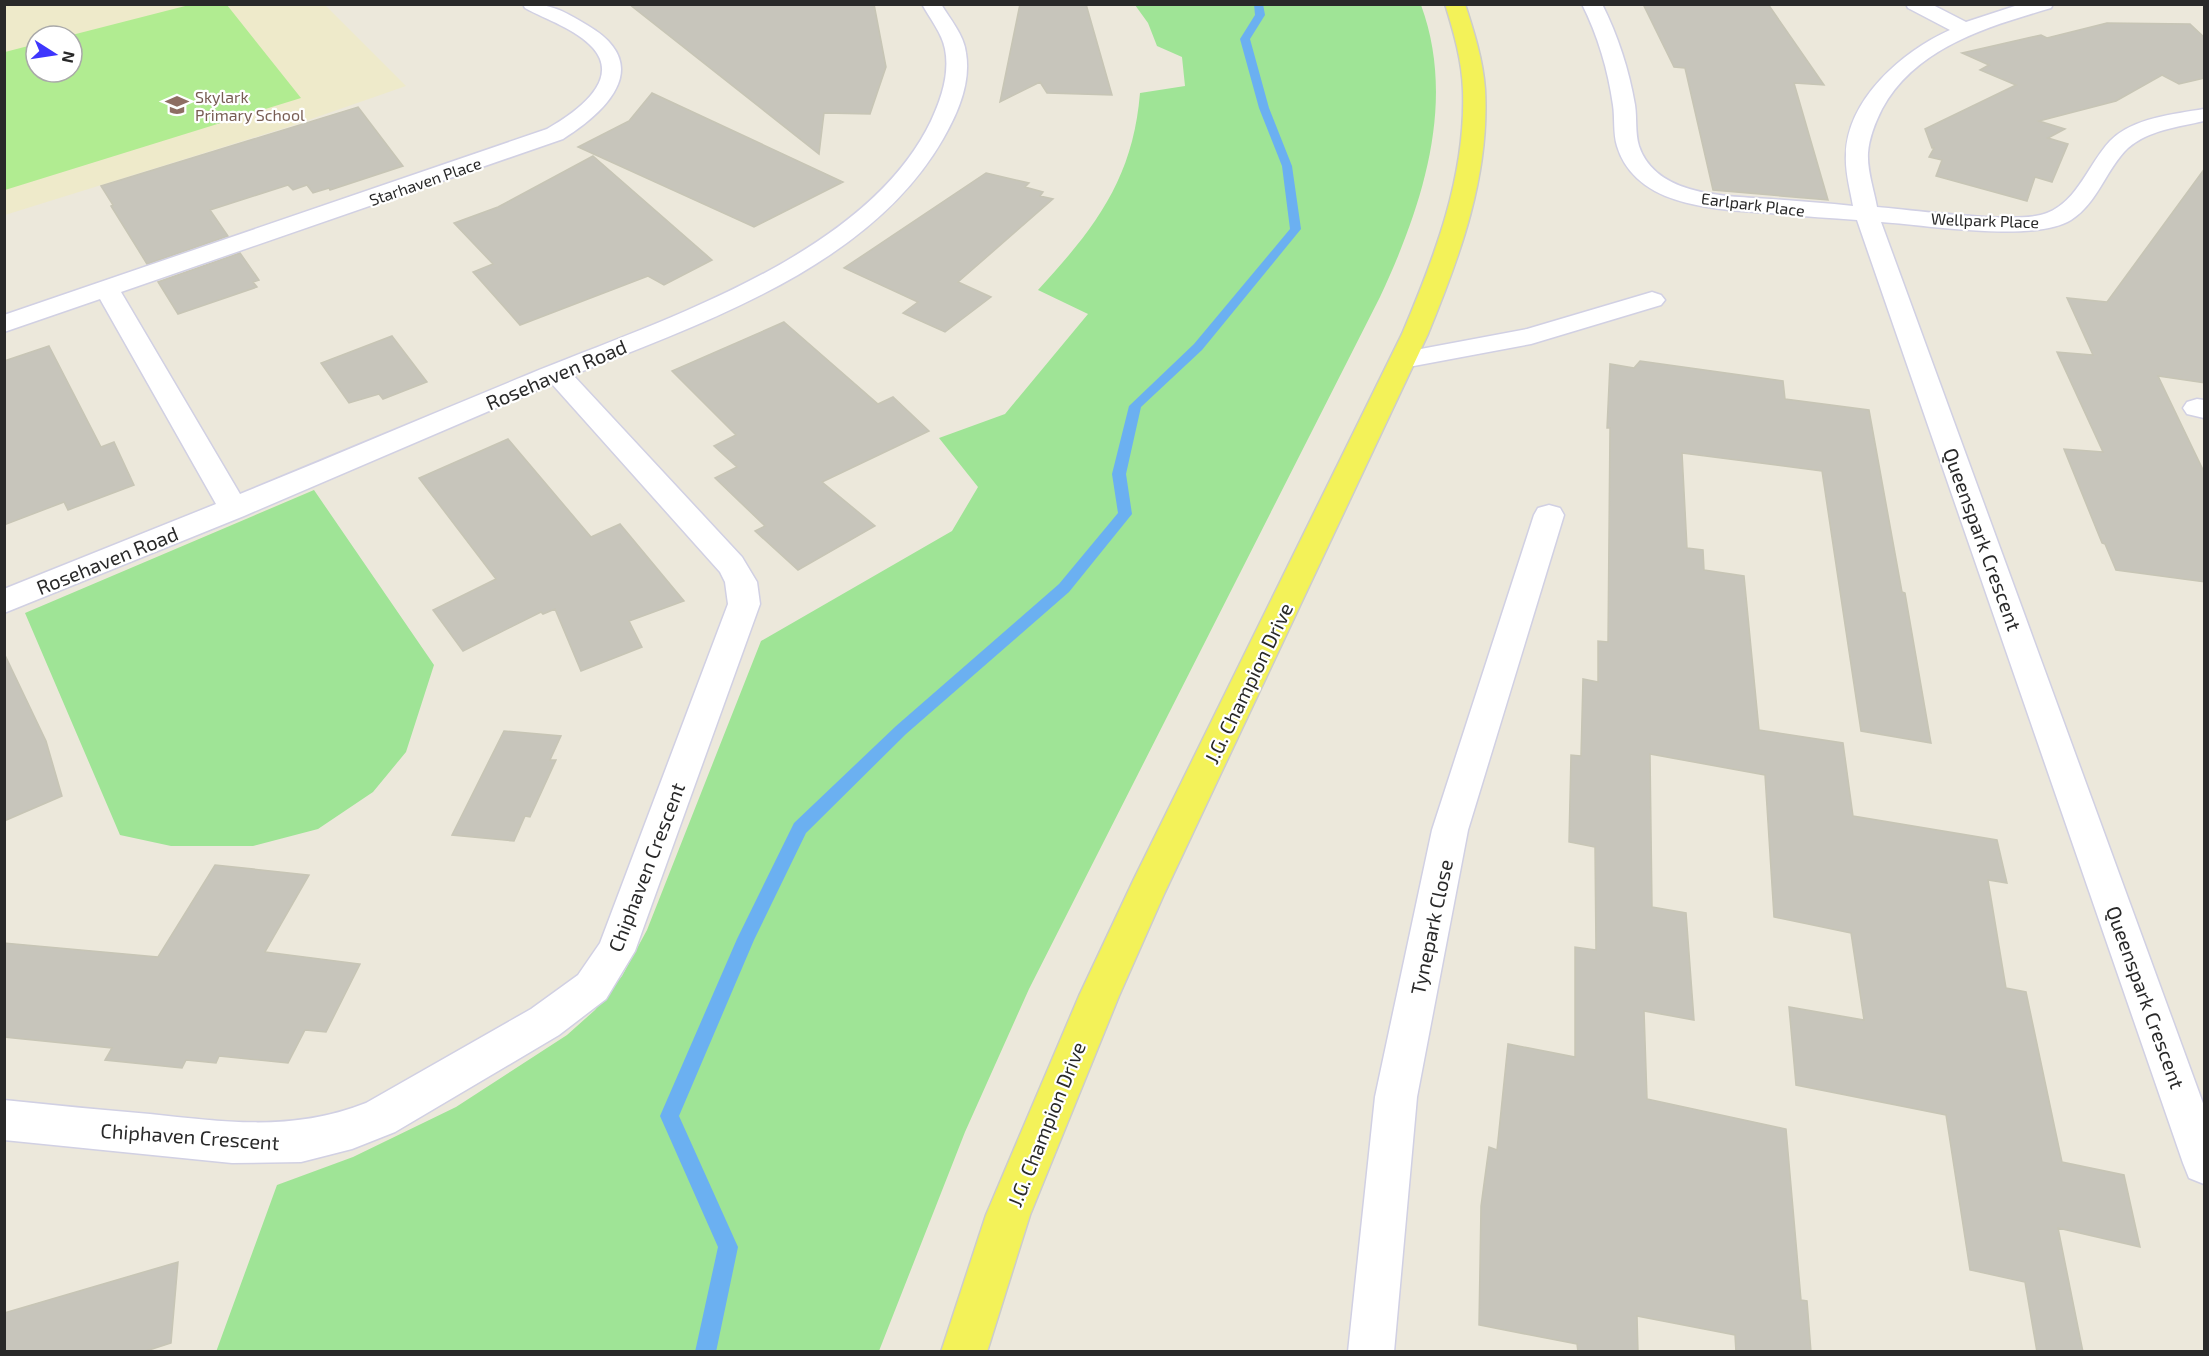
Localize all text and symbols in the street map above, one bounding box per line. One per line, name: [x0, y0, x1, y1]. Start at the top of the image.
north arrow: [24, 24, 84, 84]
text: N: [59, 50, 80, 65]
place label: Skylark Primary School: [195, 87, 305, 124]
school or university icon: Skylark Primary School: [164, 92, 190, 118]
street label: Starhaven Place: [366, 153, 484, 209]
street label: Earlpark Place: [1700, 188, 1806, 220]
street label: Wellpark Place: [1931, 209, 2039, 231]
street label: Rosehaven Road: [482, 334, 630, 414]
street label: Queenspark Crescent: [1939, 444, 2027, 634]
street label: Rosehaven Road: [33, 521, 181, 599]
street label: J.G. Champion Drive: [1199, 599, 1297, 767]
street label: Chiphaven Crescent: [603, 779, 689, 955]
street label: Tynepark Close: [1405, 857, 1457, 997]
street label: Queenspark Crescent: [2102, 902, 2190, 1092]
street label: J.G. Champion Drive: [1002, 1038, 1090, 1210]
street label: Chiphaven Crescent: [100, 1118, 281, 1154]

